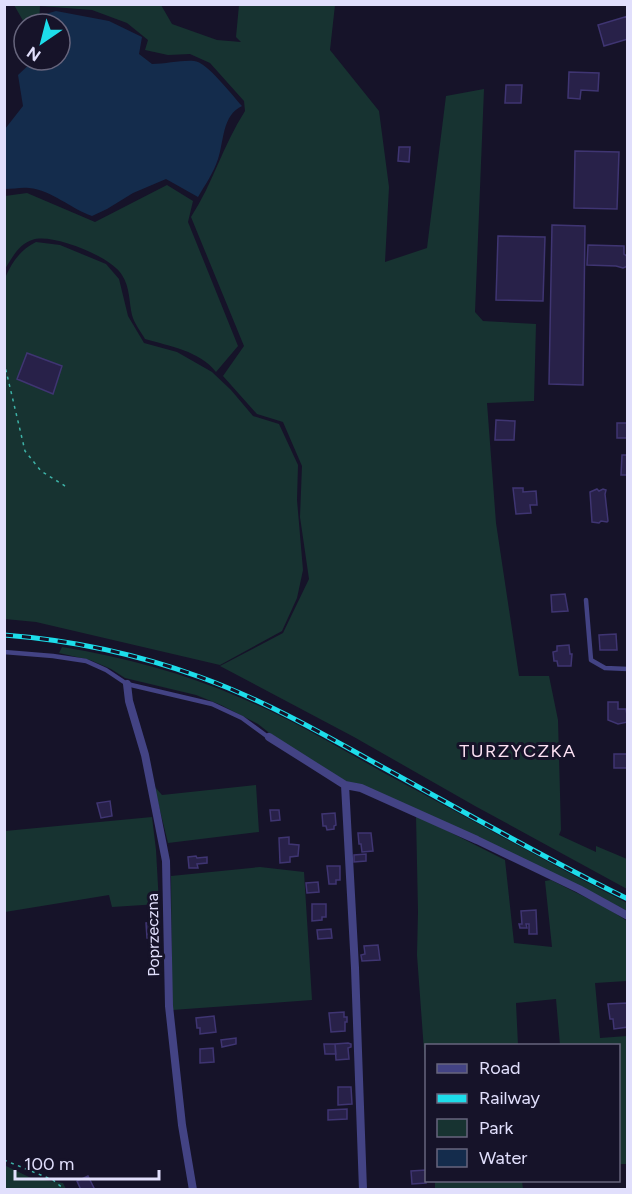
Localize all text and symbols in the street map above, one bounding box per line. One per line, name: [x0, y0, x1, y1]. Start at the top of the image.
north arrow: [12, 12, 72, 72]
text: N: [23, 43, 44, 65]
district label: TURZYCZKA: [459, 740, 577, 762]
street label: Poprzeczna: [143, 893, 163, 977]
legend: [425, 1044, 620, 1182]
text: Road: [479, 1057, 520, 1079]
text: Railway: [479, 1087, 541, 1109]
text: Park: [479, 1117, 514, 1139]
scale bar: [15, 1143, 159, 1181]
text: Water: [479, 1147, 527, 1169]
text: 100 m: [24, 1153, 74, 1175]

